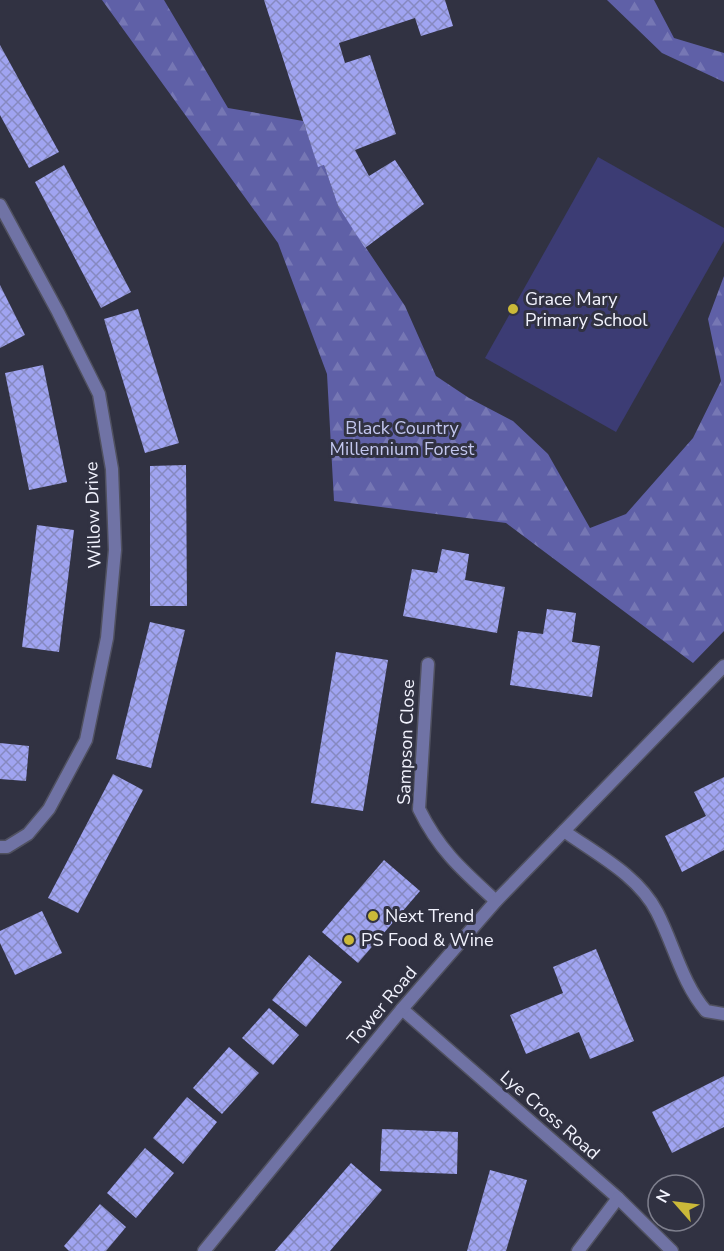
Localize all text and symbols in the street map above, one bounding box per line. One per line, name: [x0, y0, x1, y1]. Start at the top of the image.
place label: Grace Mary Primary School: [525, 287, 648, 332]
marker: Grace Mary Primary School: [506, 302, 520, 316]
park label: Black Country Millennium Forest: [330, 416, 475, 461]
street label: Willow Drive: [79, 461, 107, 569]
street label: Sampson Close: [392, 679, 420, 805]
place label: Next Trend: [385, 904, 474, 928]
marker: Next Trend: [366, 909, 380, 923]
place label: PS Food & Wine: [361, 928, 494, 952]
marker: PS Food & Wine: [342, 933, 356, 947]
street label: Tower Road: [342, 961, 422, 1051]
street label: Lye Cross Road: [495, 1065, 605, 1165]
north arrow: [646, 1173, 706, 1233]
text: N: [651, 1186, 676, 1207]

